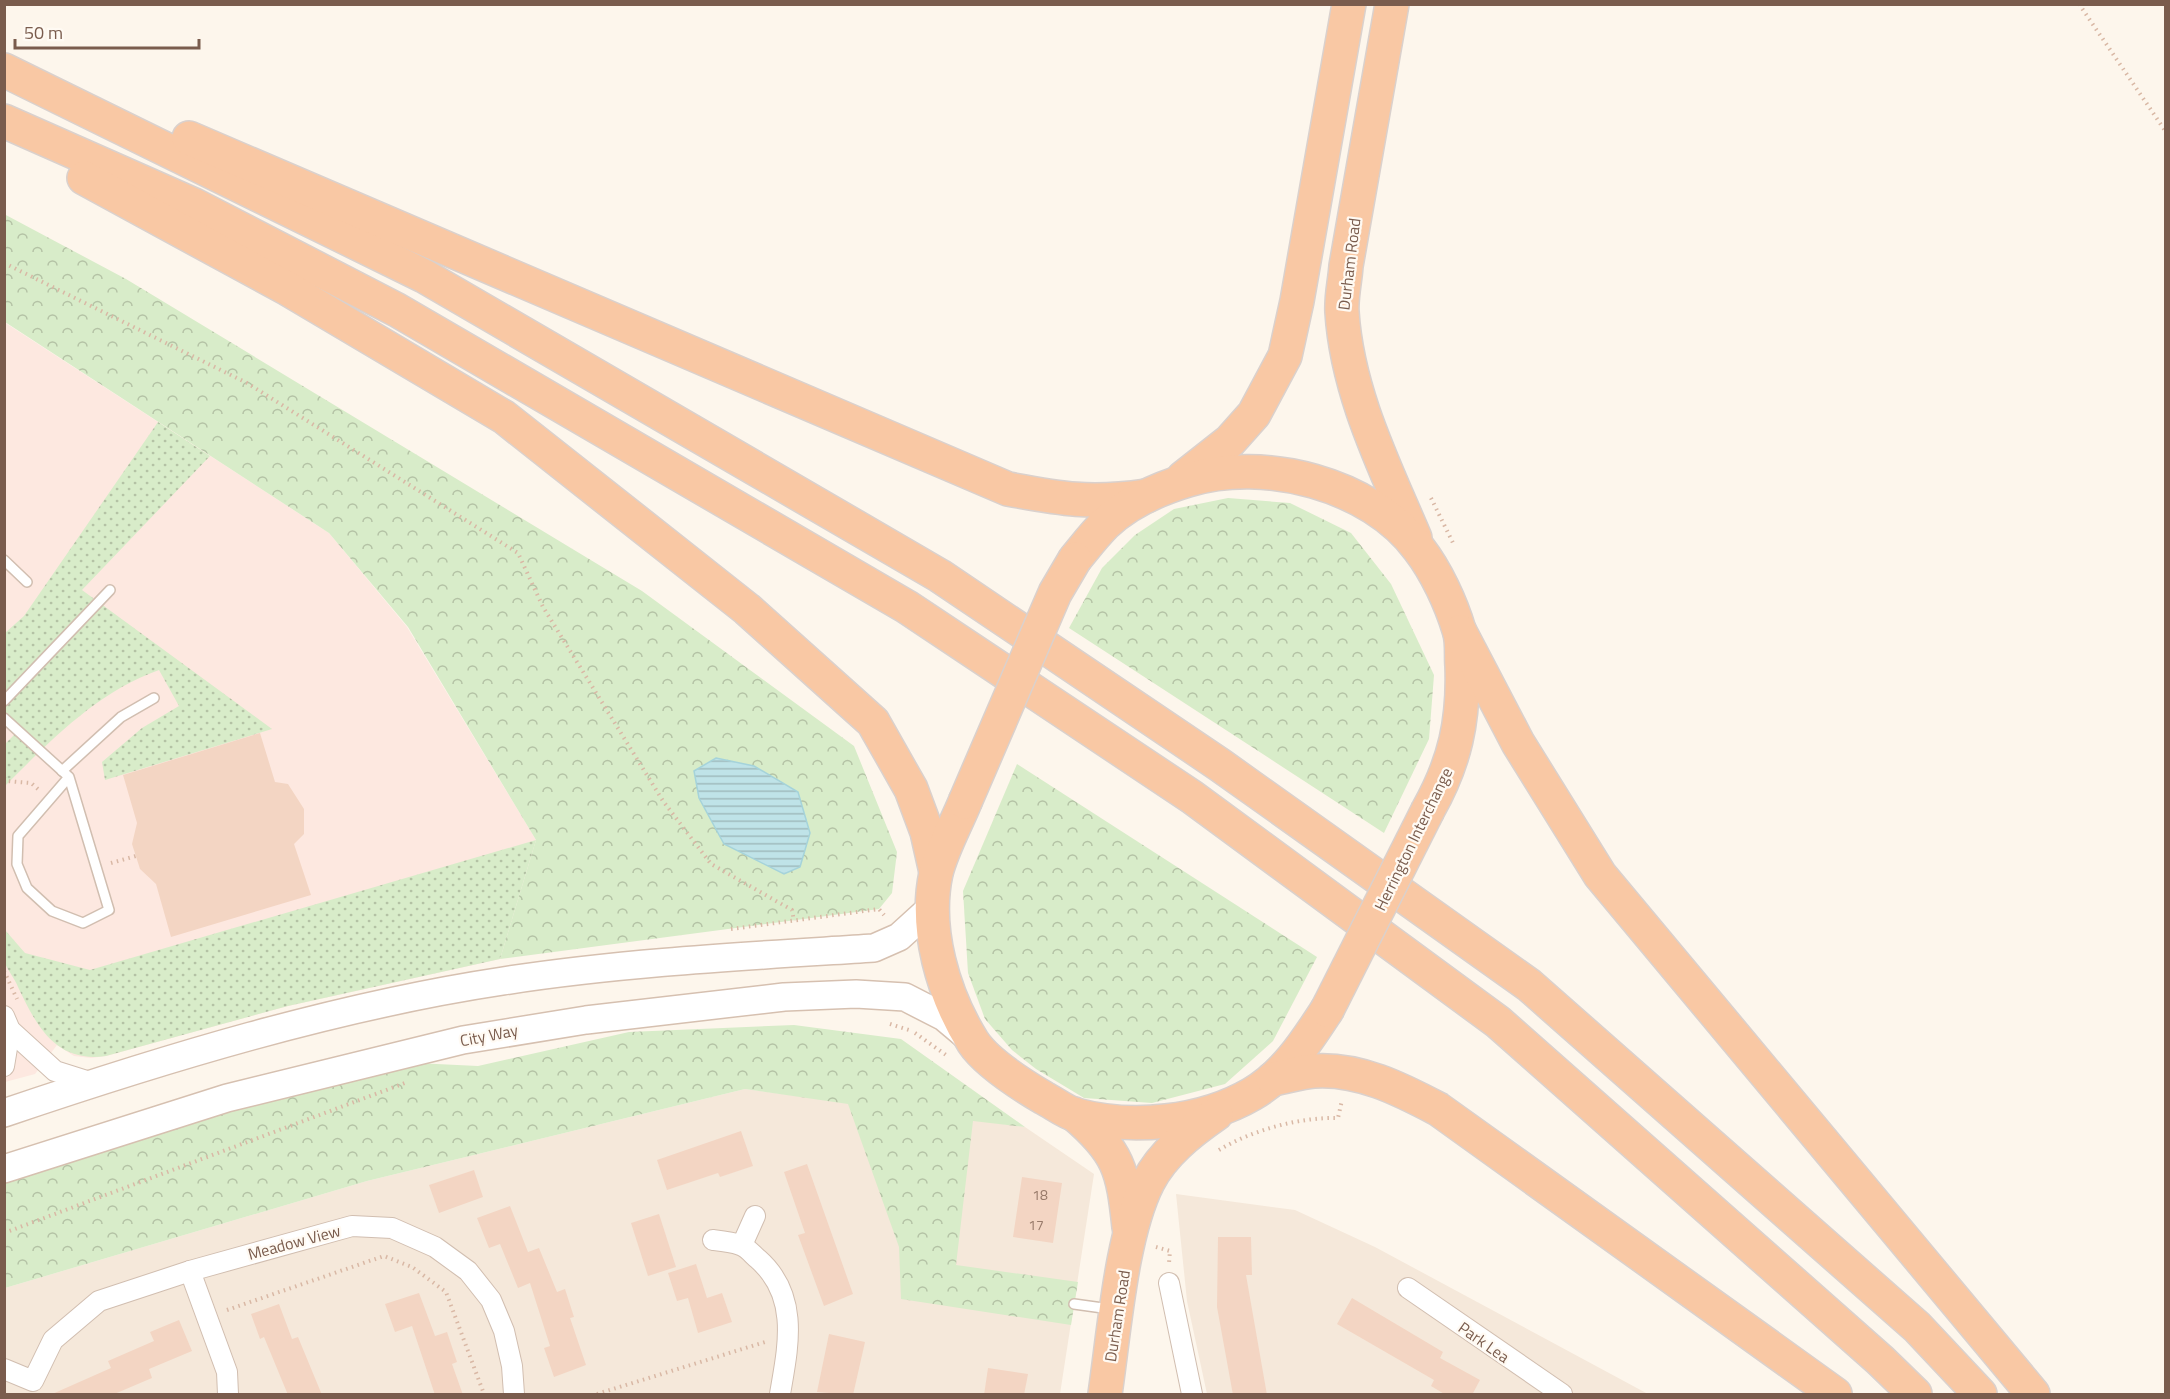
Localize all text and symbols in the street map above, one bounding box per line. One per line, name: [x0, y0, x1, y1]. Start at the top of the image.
scale bar: [15, 12, 200, 50]
text: 50 m: [24, 19, 63, 46]
street label: Durham Road: [1331, 217, 1367, 311]
street label: Herrington Interchange: [1368, 763, 1458, 915]
street label: City Way: [458, 1018, 520, 1052]
house number: 18: [1032, 1184, 1048, 1205]
house number: 17: [1028, 1214, 1044, 1235]
street label: Meadow View: [245, 1218, 343, 1266]
street label: Durham Road: [1098, 1268, 1136, 1364]
street label: Park Lea: [1453, 1316, 1515, 1368]

